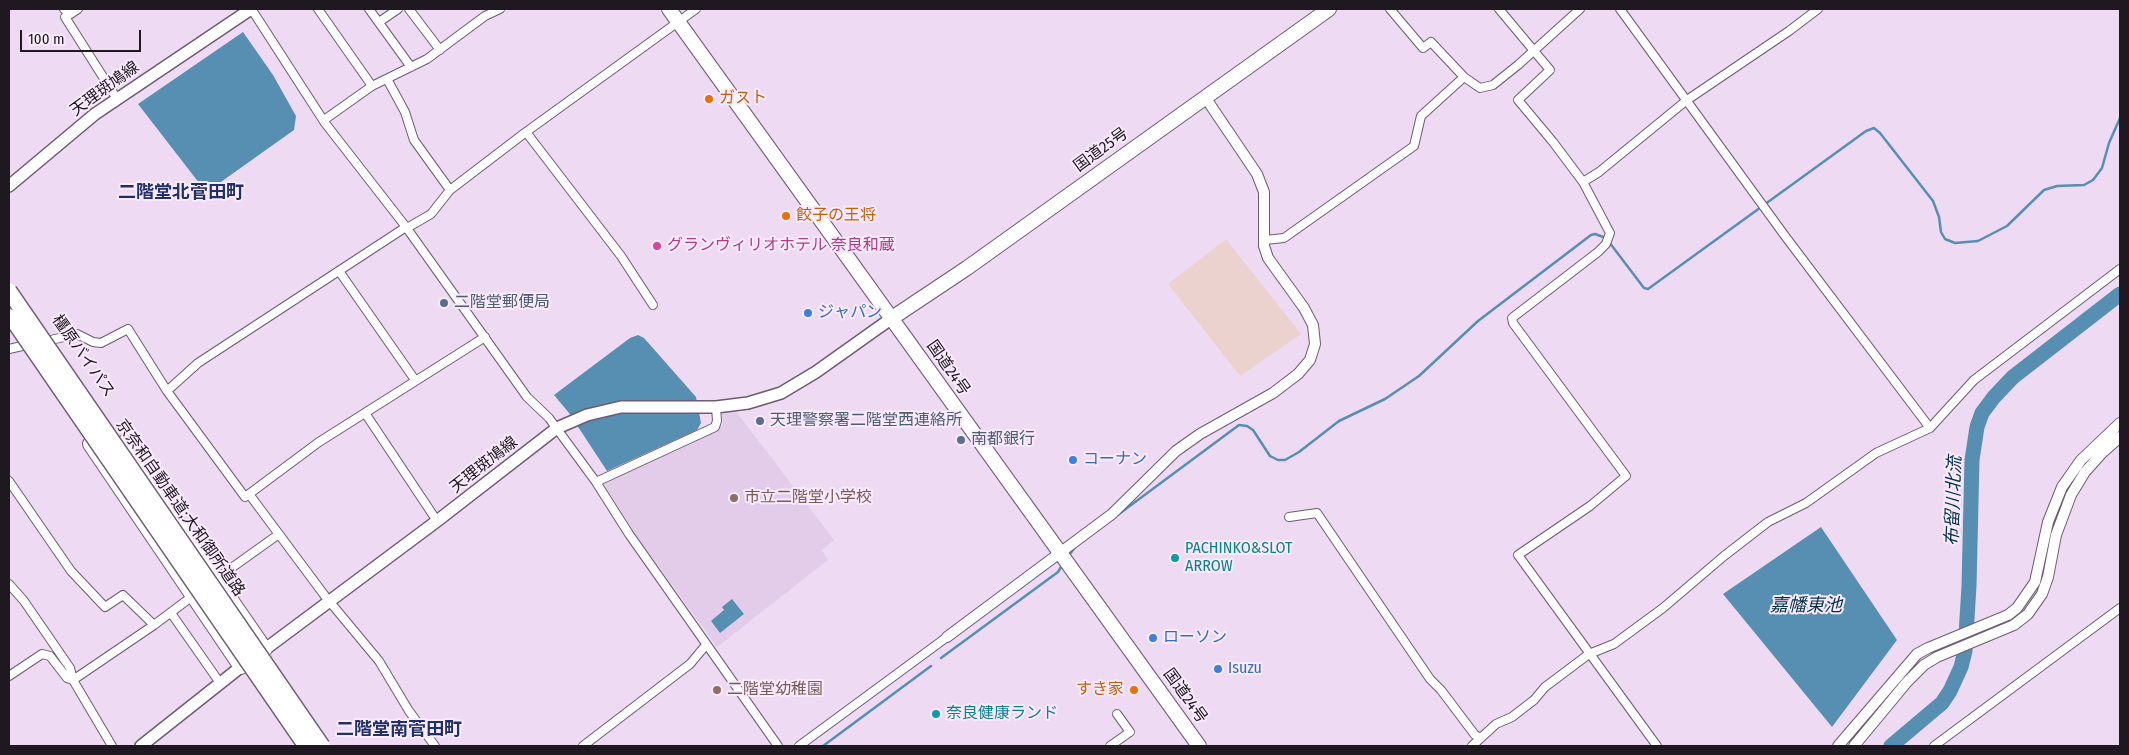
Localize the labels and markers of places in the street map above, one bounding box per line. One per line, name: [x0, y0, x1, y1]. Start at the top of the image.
place label: ガスト: [719, 89, 767, 109]
marker: ガスト: [703, 93, 715, 105]
place label: 餃子の王将: [796, 206, 876, 226]
marker: 餃子の王将: [780, 210, 792, 222]
place label: グランヴィリオホテル 奈良和蔵: [667, 236, 895, 256]
marker: グランヴィリオホテル 奈良和蔵: [651, 240, 663, 252]
place label: 二階堂郵便局: [454, 293, 550, 313]
marker: 二階堂郵便局: [438, 297, 450, 309]
place label: ジャパン: [818, 303, 882, 323]
marker: ジャパン: [802, 307, 814, 319]
place label: 天理警察署二階堂西連絡所: [770, 411, 962, 431]
marker: 天理警察署二階堂西連絡所: [754, 415, 766, 427]
place label: 南都銀行: [971, 430, 1035, 450]
marker: 南都銀行: [955, 434, 967, 446]
place label: コーナン: [1083, 450, 1147, 470]
marker: コーナン: [1067, 454, 1079, 466]
place label: 市立二階堂小学校: [744, 488, 872, 508]
marker: 市立二階堂小学校: [728, 492, 740, 504]
place label: PACHINKO&SLOT ARROW: [1185, 539, 1293, 577]
marker: PACHINKO&SLOT ARROW: [1169, 552, 1181, 564]
place label: ローソン: [1163, 628, 1227, 648]
marker: ローソン: [1147, 632, 1159, 644]
place label: Isuzu: [1228, 659, 1262, 679]
marker: Isuzu: [1212, 663, 1224, 675]
place label: 二階堂幼稚園: [727, 680, 823, 700]
place label: すき家: [1076, 680, 1124, 700]
marker: 二階堂幼稚園: [711, 684, 723, 696]
marker: すき家: [1128, 684, 1140, 696]
place label: 奈良健康ランド: [946, 704, 1058, 724]
marker: 奈良健康ランド: [930, 708, 942, 720]

